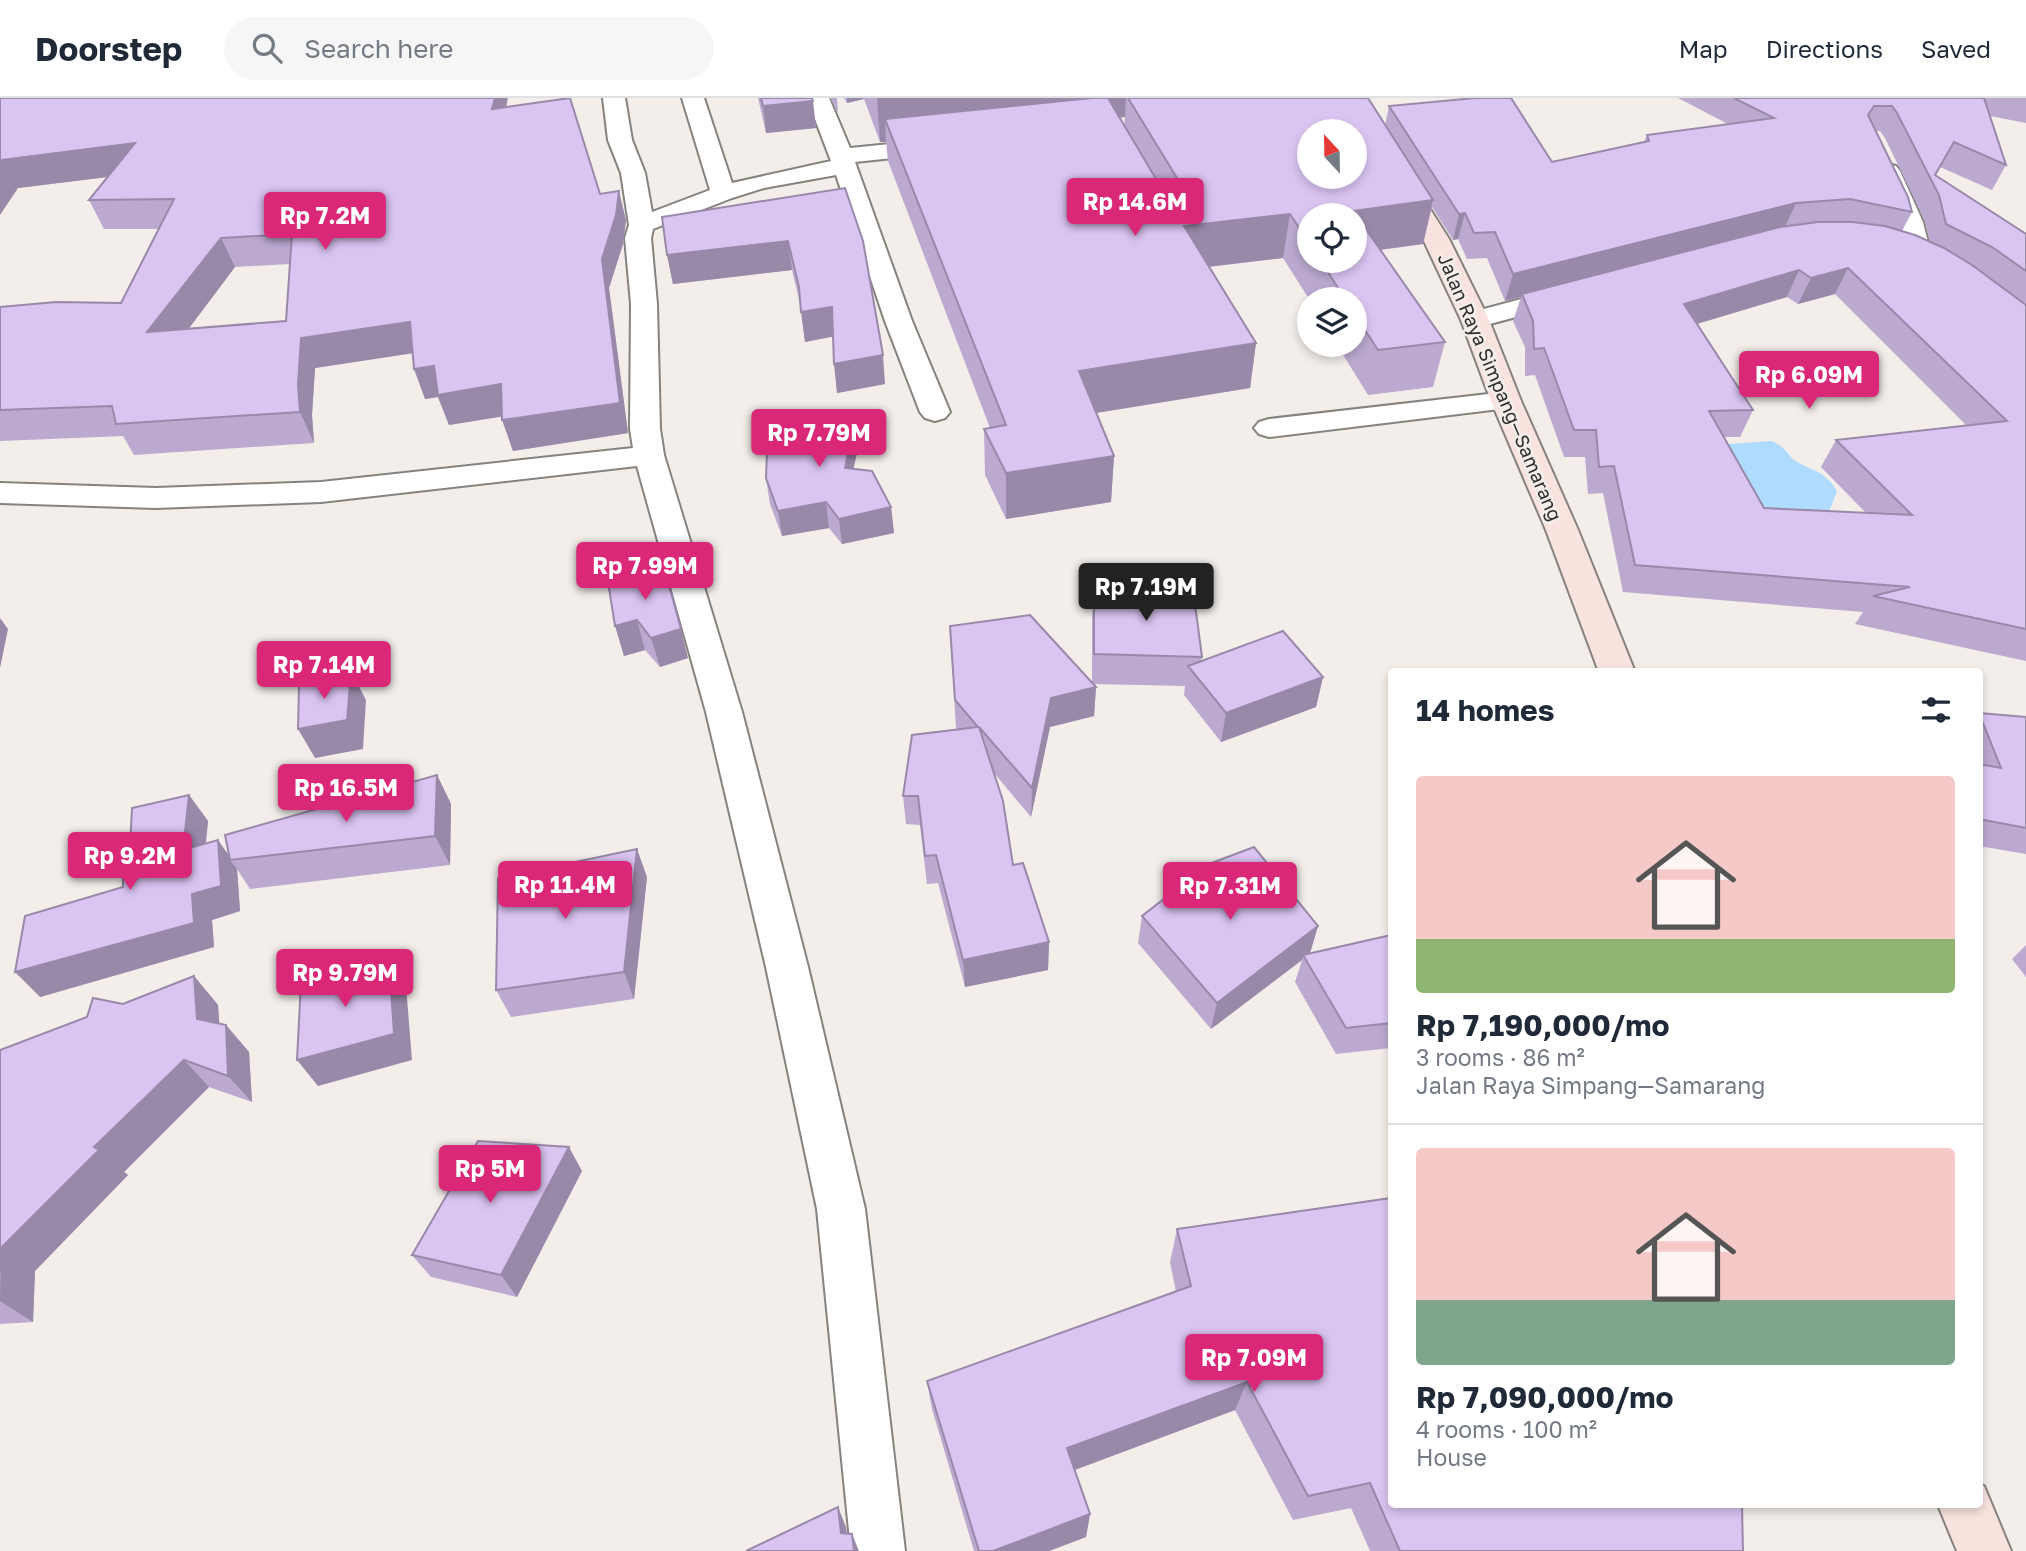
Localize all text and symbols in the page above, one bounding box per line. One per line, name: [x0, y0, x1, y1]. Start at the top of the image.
search box: [224, 17, 714, 80]
text: Doorstep: [35, 29, 182, 68]
icon: search: [248, 29, 286, 67]
text: Search here: [304, 33, 453, 64]
text: Map: [1679, 34, 1728, 63]
text: Directions: [1766, 34, 1883, 63]
text: Saved: [1921, 34, 1991, 63]
north arrow: [1297, 119, 1367, 189]
map controls: [1297, 119, 1367, 357]
pin: Rp 14.6M: [1063, 178, 1207, 238]
text: Rp 14.6M: [1083, 187, 1187, 215]
pin: Rp 7.2M: [260, 192, 390, 252]
text: Rp 7.2M: [280, 201, 370, 229]
button: locate: [1297, 203, 1367, 273]
street label: Jalan Raya Simpang—Samarang: [1433, 249, 1567, 524]
button: layers: [1297, 287, 1367, 357]
pin: Rp 6.09M: [1737, 352, 1881, 411]
text: Rp 6.09M: [1755, 360, 1863, 388]
pin: Rp 7.79M: [747, 410, 891, 469]
text: Rp 7.79M: [767, 418, 871, 446]
pin: Rp 7.99M: [573, 542, 717, 602]
text: Rp 7.99M: [592, 551, 698, 579]
pin: Rp 7.19M: [1074, 564, 1218, 623]
text: Rp 7.19M: [1095, 572, 1197, 600]
pin: Rp 7.14M: [252, 642, 396, 701]
text: Rp 7.14M: [273, 650, 375, 678]
icon: filters: [1917, 691, 1955, 729]
text: 14 homes: [1416, 692, 1555, 728]
pin: Rp 16.5M: [274, 764, 418, 824]
text: Rp 16.5M: [294, 773, 398, 801]
icon: home: [1623, 822, 1749, 948]
pin: Rp 9.2M: [65, 832, 195, 892]
text: Rp 9.2M: [84, 841, 176, 869]
pin: Rp 11.4M: [493, 862, 637, 921]
pin: Rp 7.31M: [1158, 862, 1302, 922]
text: Rp 11.4M: [514, 870, 616, 898]
text: Rp 7.31M: [1179, 871, 1281, 899]
pin: Rp 9.79M: [273, 950, 417, 1009]
text: Rp 9.79M: [292, 958, 398, 986]
text: Rp 7,190,000/mo: [1416, 1007, 1670, 1043]
text: 3 rooms · 86 m²: [1416, 1043, 1585, 1071]
text: Jalan Raya Simpang—Samarang: [1416, 1071, 1765, 1099]
pin: Rp 5M: [441, 1146, 539, 1205]
text: Rp 5M: [455, 1154, 525, 1182]
icon: home: [1623, 1194, 1749, 1320]
pin: Rp 7.09M: [1182, 1334, 1326, 1394]
text: Rp 7.09M: [1201, 1343, 1307, 1371]
text: Rp 7,090,000/mo: [1416, 1379, 1674, 1415]
text: 4 rooms · 100 m²: [1416, 1415, 1597, 1443]
text: House: [1416, 1443, 1487, 1471]

